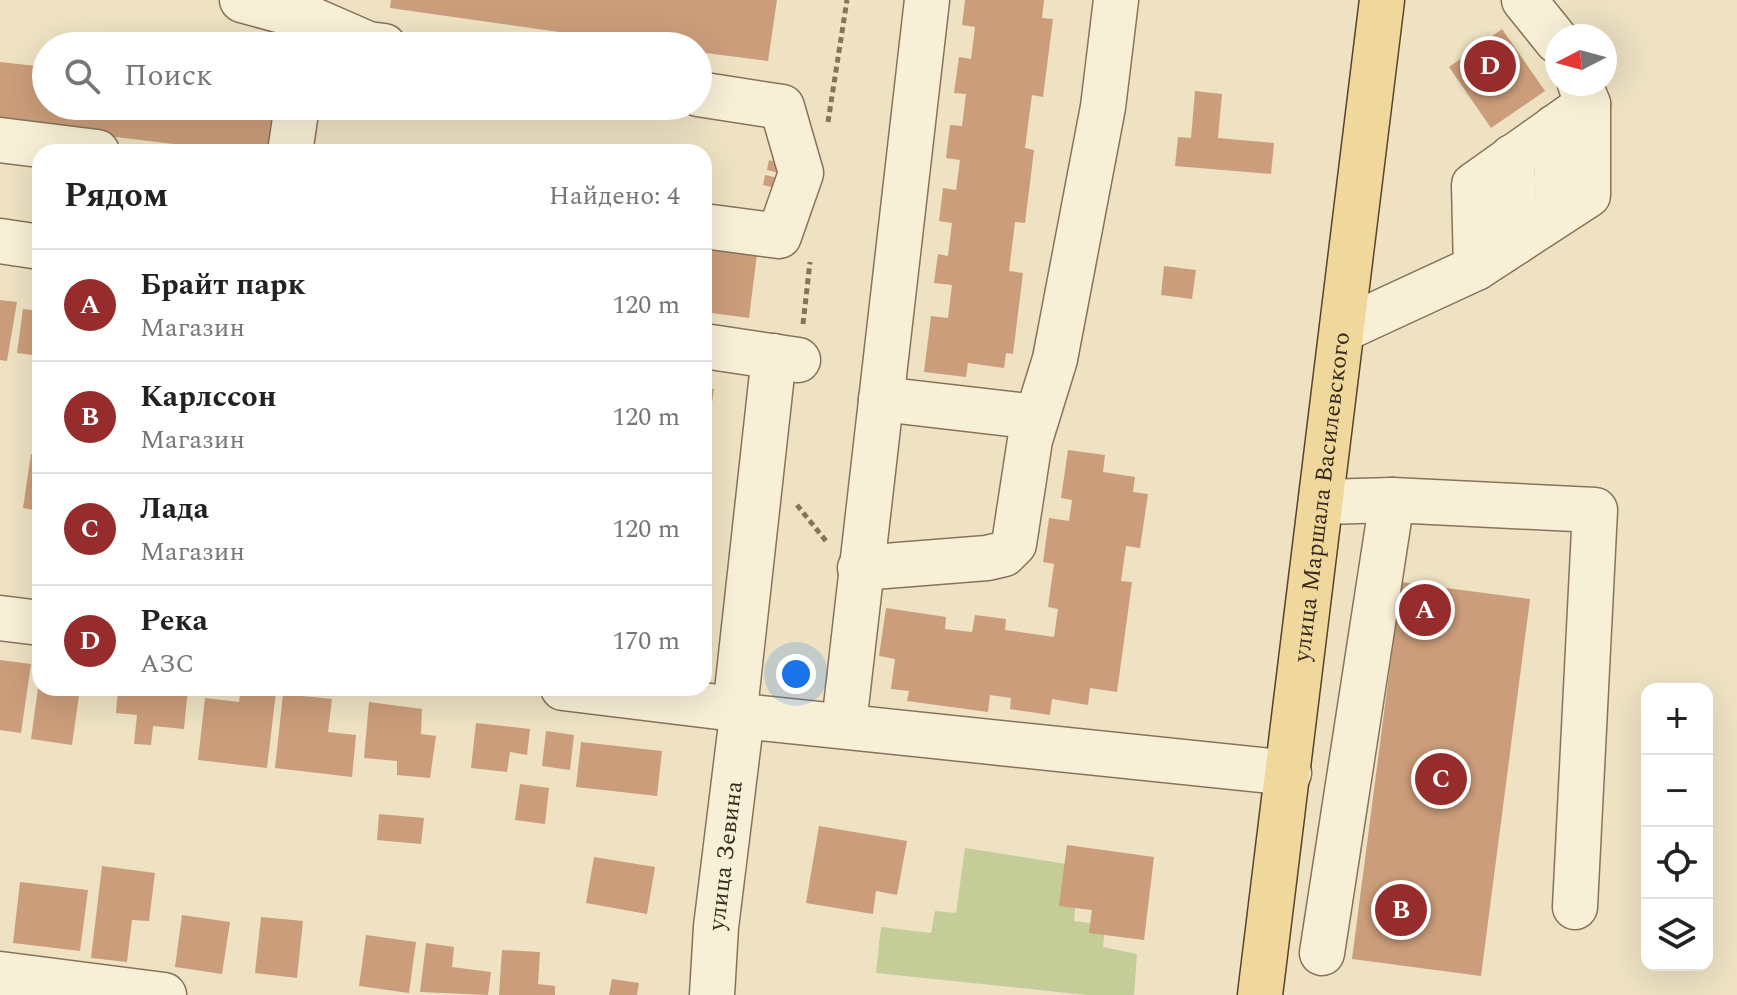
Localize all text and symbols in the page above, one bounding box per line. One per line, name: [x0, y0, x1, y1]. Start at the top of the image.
north arrow: [1545, 24, 1617, 96]
search box: [32, 32, 712, 120]
pin: D: [1464, 36, 1516, 96]
text: Поиск: [124, 53, 213, 99]
icon: search: [60, 54, 104, 98]
text: Рядом: [64, 170, 168, 222]
text: Найдено: 4: [549, 176, 680, 216]
text: Брайт парк: [140, 262, 306, 308]
text: A: [80, 285, 100, 325]
text: 120 m: [612, 285, 680, 325]
text: Магазин: [140, 308, 245, 348]
street label: улица Маршала Василевского: [1284, 330, 1360, 665]
text: Карлссон: [140, 374, 277, 420]
text: B: [81, 397, 99, 437]
text: 120 m: [612, 397, 680, 437]
text: Магазин: [140, 420, 245, 460]
text: Лада: [140, 486, 209, 532]
text: C: [81, 509, 99, 549]
text: 120 m: [612, 509, 680, 549]
text: Магазин: [140, 532, 245, 572]
pin: A: [1399, 580, 1451, 640]
text: Река: [140, 598, 208, 644]
text: D: [80, 621, 100, 661]
text: 170 m: [612, 621, 680, 661]
text: АЗС: [140, 644, 194, 684]
your location: [776, 654, 816, 694]
map controls: [1641, 683, 1713, 971]
button: +: [1641, 683, 1713, 755]
pin: C: [1415, 749, 1467, 809]
button: −: [1641, 755, 1713, 827]
street label: улица Зевина: [699, 779, 753, 934]
button: locate: [1641, 827, 1713, 899]
pin: B: [1375, 880, 1427, 940]
button: layers: [1641, 899, 1713, 971]

